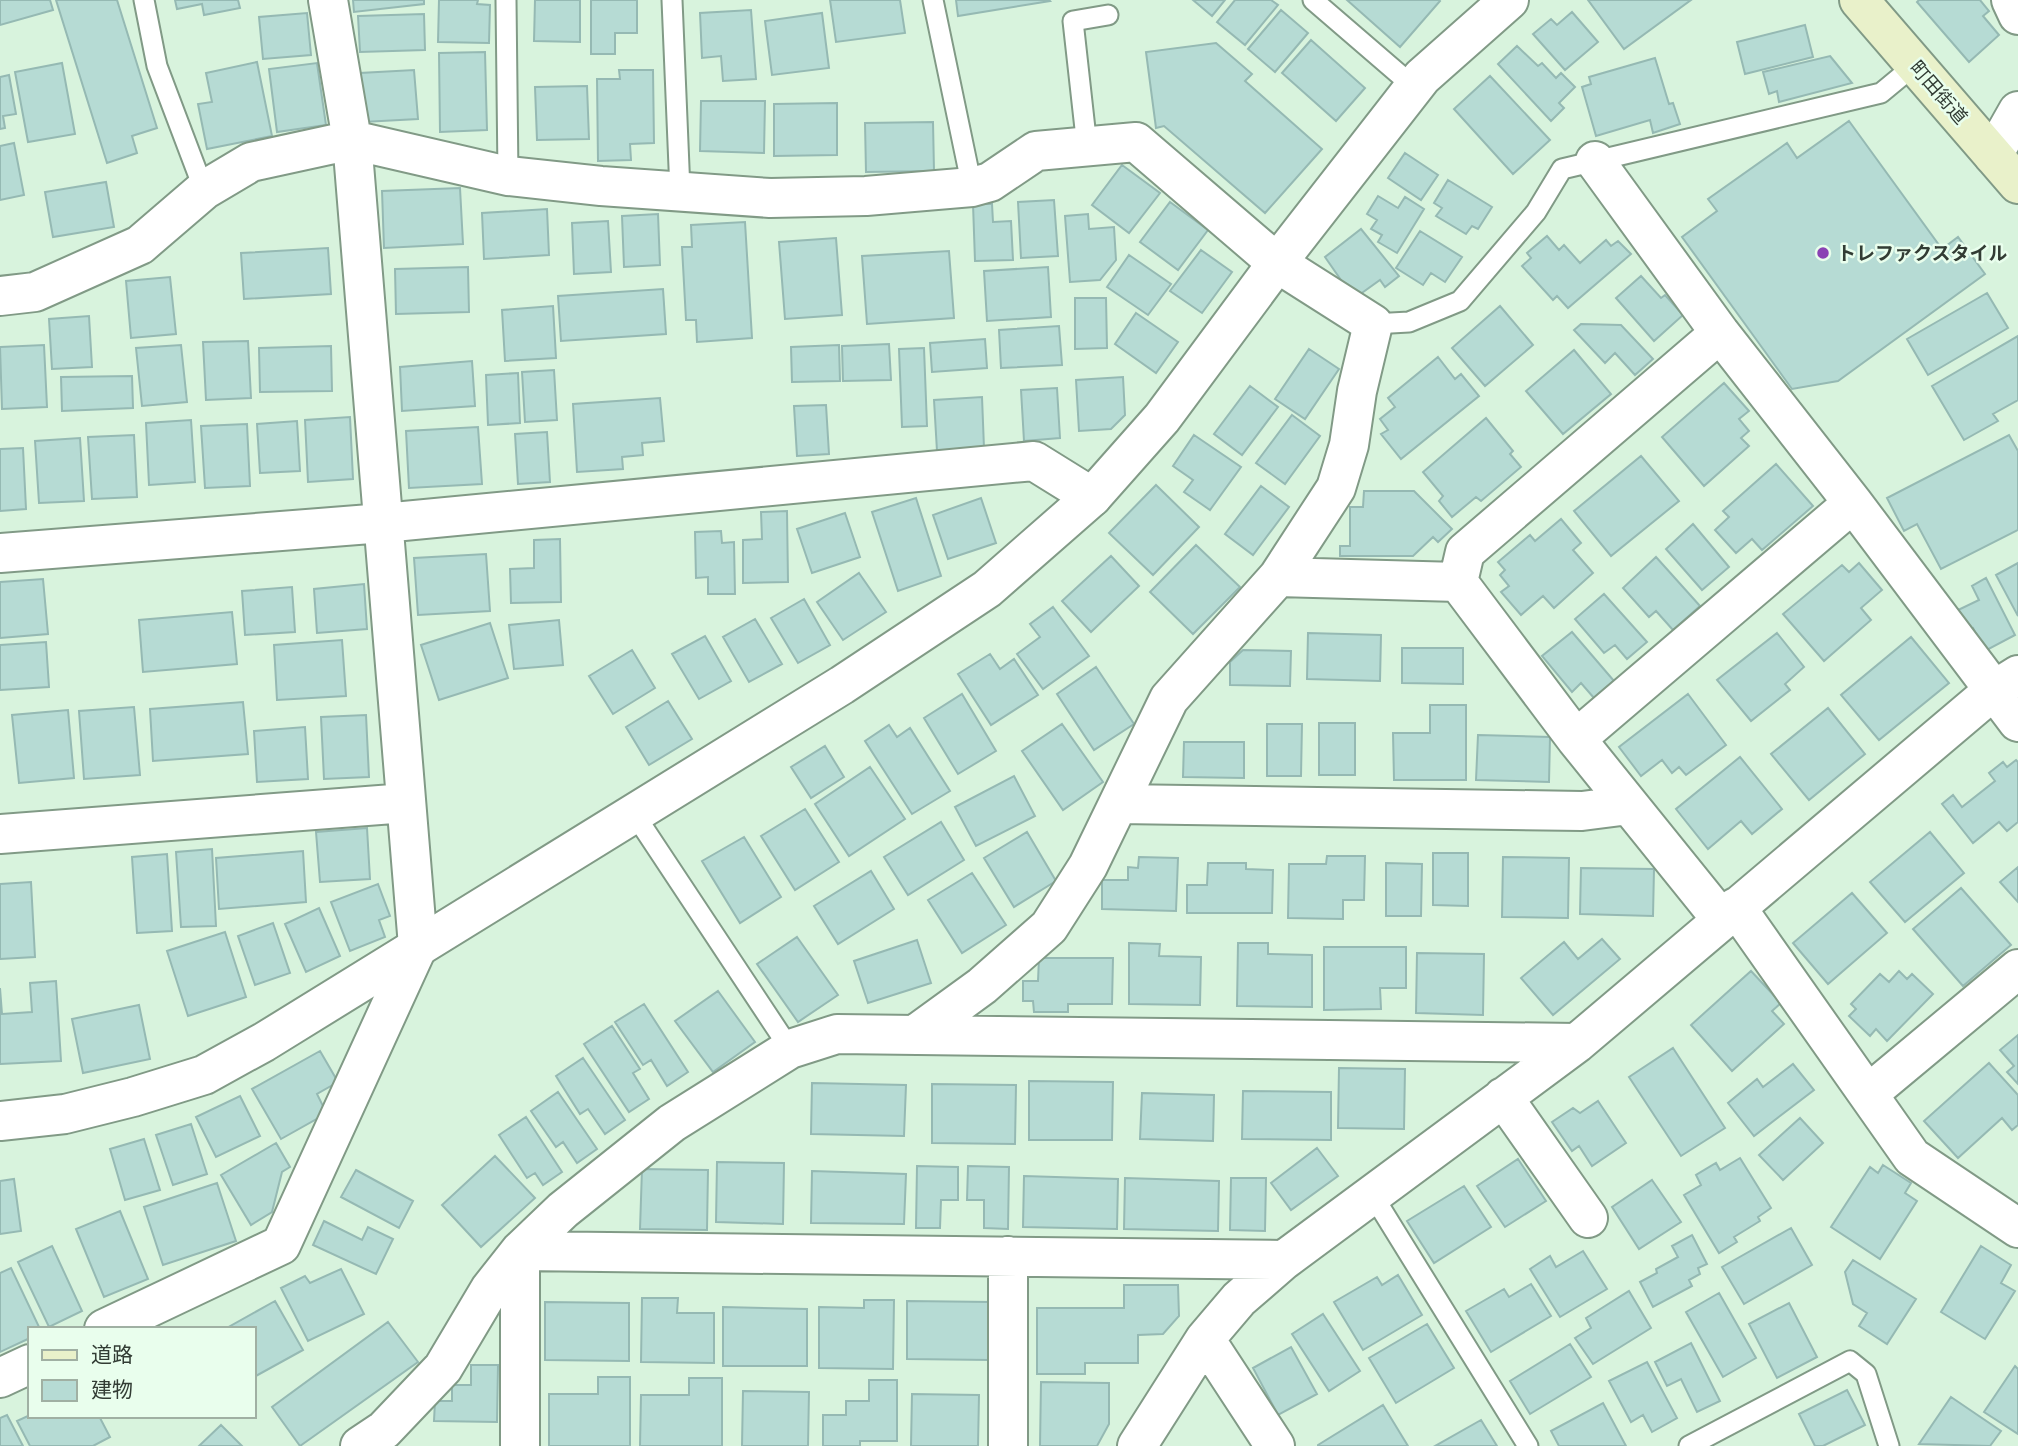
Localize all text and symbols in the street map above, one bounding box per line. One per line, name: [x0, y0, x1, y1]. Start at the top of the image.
street label: 町田街道: [1906, 57, 1971, 128]
place label: トレファクスタイル: [1837, 243, 2007, 264]
marker: トレファクスタイル: [1815, 245, 1831, 261]
legend: [28, 1327, 256, 1418]
text: 道路: [91, 1343, 133, 1367]
text: 建物: [91, 1378, 133, 1402]

